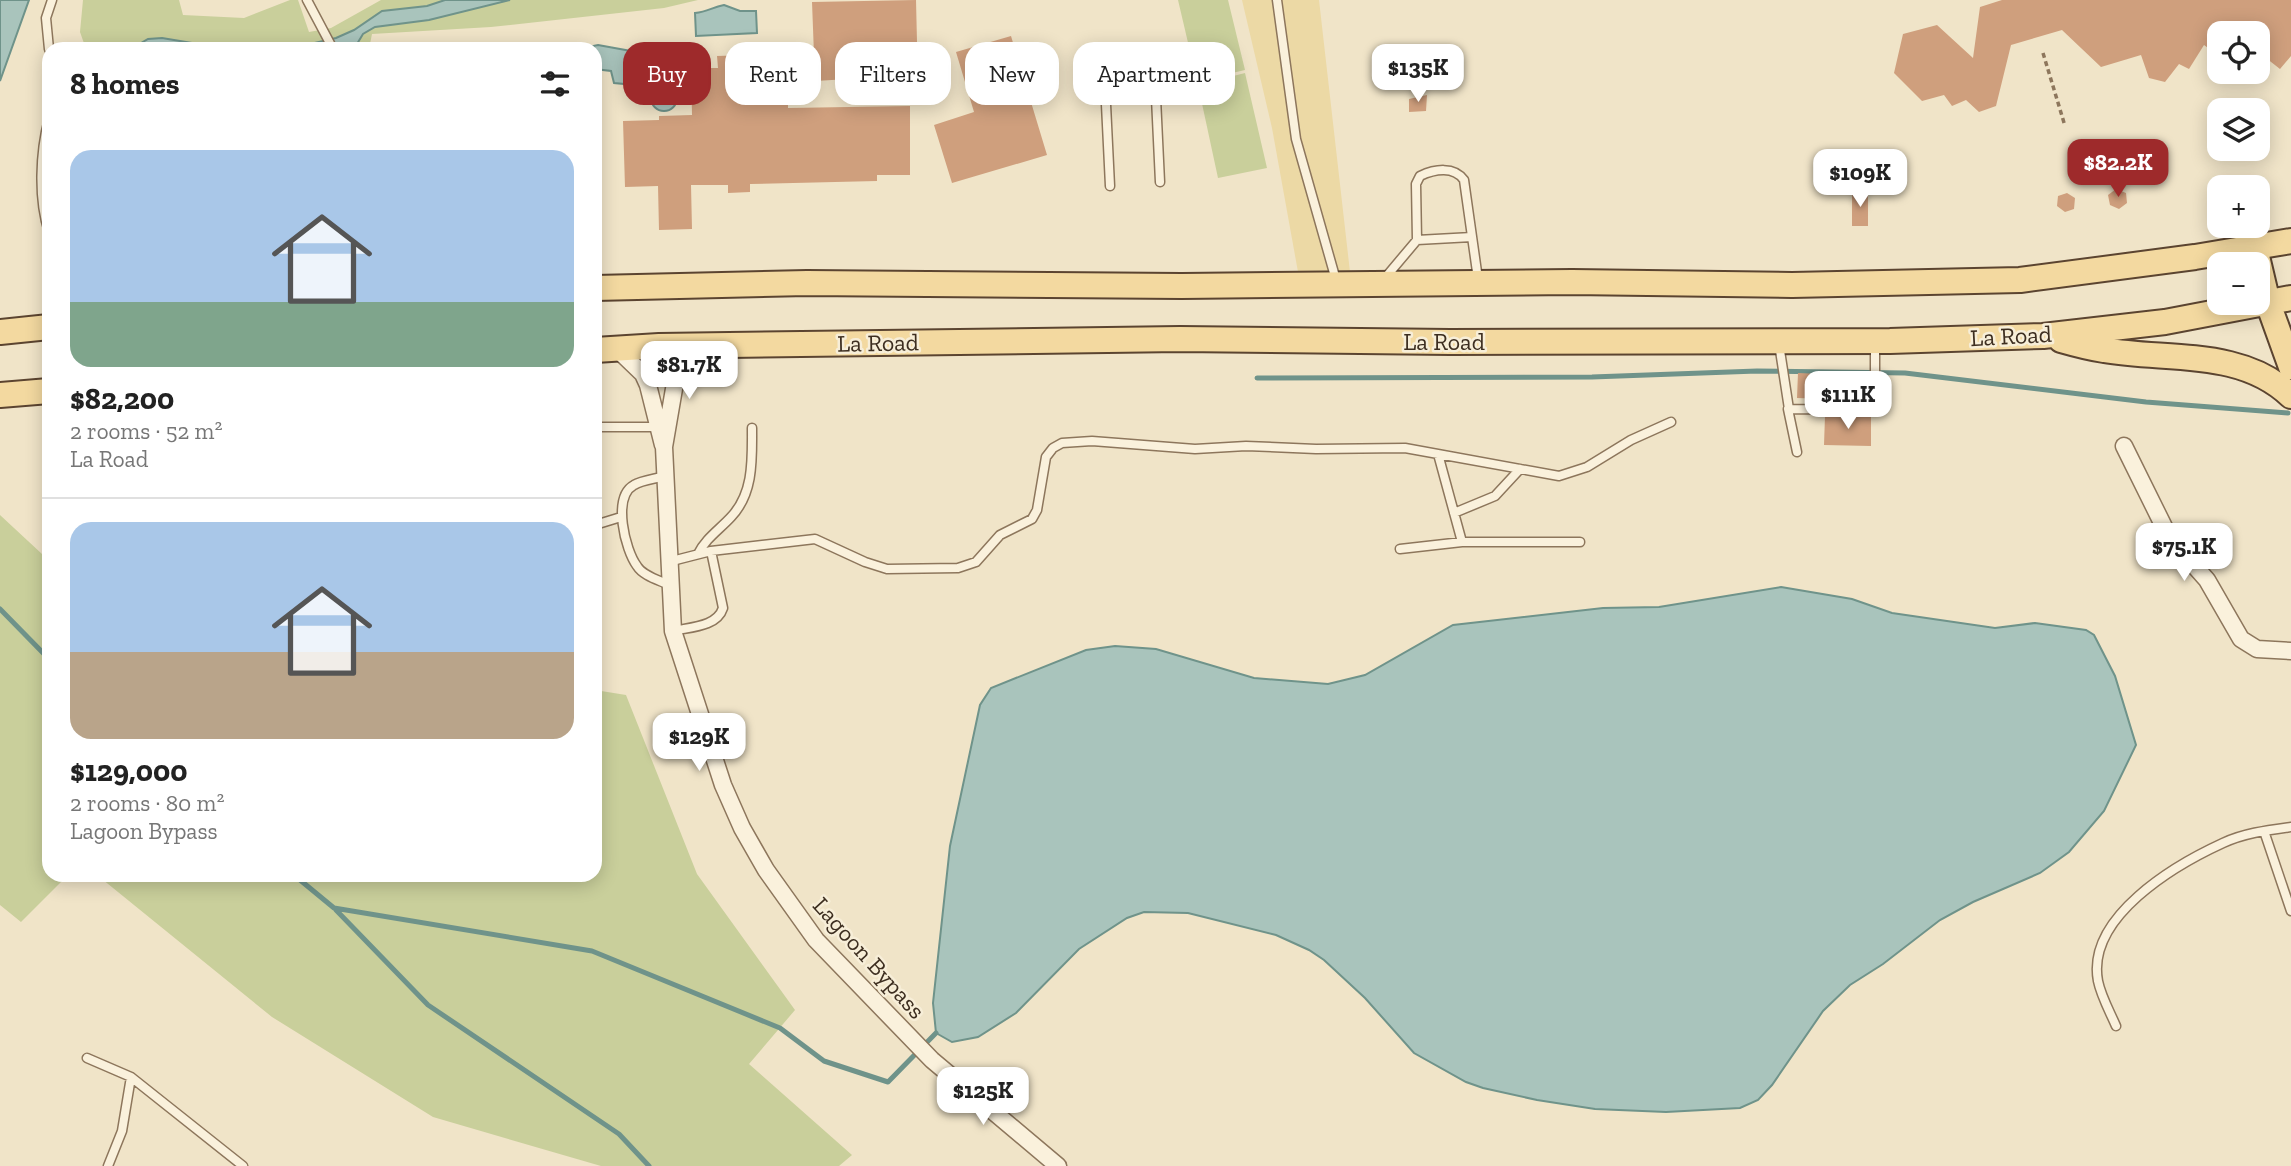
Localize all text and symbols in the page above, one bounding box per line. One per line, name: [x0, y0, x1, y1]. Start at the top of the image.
map controls: [2207, 21, 2270, 315]
button: locate: [2207, 21, 2270, 84]
chip: Buy: [623, 42, 711, 105]
chip: Rent: [725, 42, 821, 105]
chip: Filters: [835, 42, 951, 105]
chip: New: [965, 42, 1059, 105]
chip: Apartment: [1073, 42, 1235, 105]
pin: $135K: [1369, 44, 1467, 104]
text: $135K: [1388, 53, 1448, 81]
icon: filters: [536, 65, 574, 103]
text: 8 homes: [70, 66, 179, 102]
button: layers: [2207, 98, 2270, 161]
pin: $82.2K: [2061, 140, 2175, 199]
text: $82.2K: [2083, 148, 2153, 176]
pin: $109K: [1811, 150, 1909, 209]
text: $109K: [1829, 158, 1891, 186]
button: +: [2207, 175, 2270, 238]
icon: home: [259, 196, 385, 322]
button: −: [2207, 252, 2270, 315]
street label: La Road: [1969, 319, 2053, 352]
street label: La Road: [837, 327, 919, 358]
street label: La Road: [1403, 327, 1485, 356]
pin: $81.7K: [632, 342, 746, 401]
text: $81.7K: [657, 350, 721, 378]
pin: $111K: [1799, 372, 1897, 431]
text: $111K: [1821, 380, 1875, 408]
text: $82,200: [70, 381, 174, 417]
text: 2 rooms · 52 m²: [70, 417, 222, 445]
text: La Road: [70, 445, 148, 473]
pin: $75.1K: [2127, 524, 2241, 583]
text: $75.1K: [2152, 532, 2216, 560]
icon: home: [259, 568, 385, 694]
pin: $129K: [650, 714, 748, 773]
text: $129K: [669, 722, 729, 750]
text: $129,000: [70, 753, 188, 789]
text: 2 rooms · 80 m²: [70, 789, 224, 817]
text: Lagoon Bypass: [70, 817, 218, 845]
street label: Lagoon Bypass: [807, 891, 932, 1025]
pin: $125K: [934, 1068, 1032, 1127]
text: $125K: [953, 1076, 1013, 1104]

